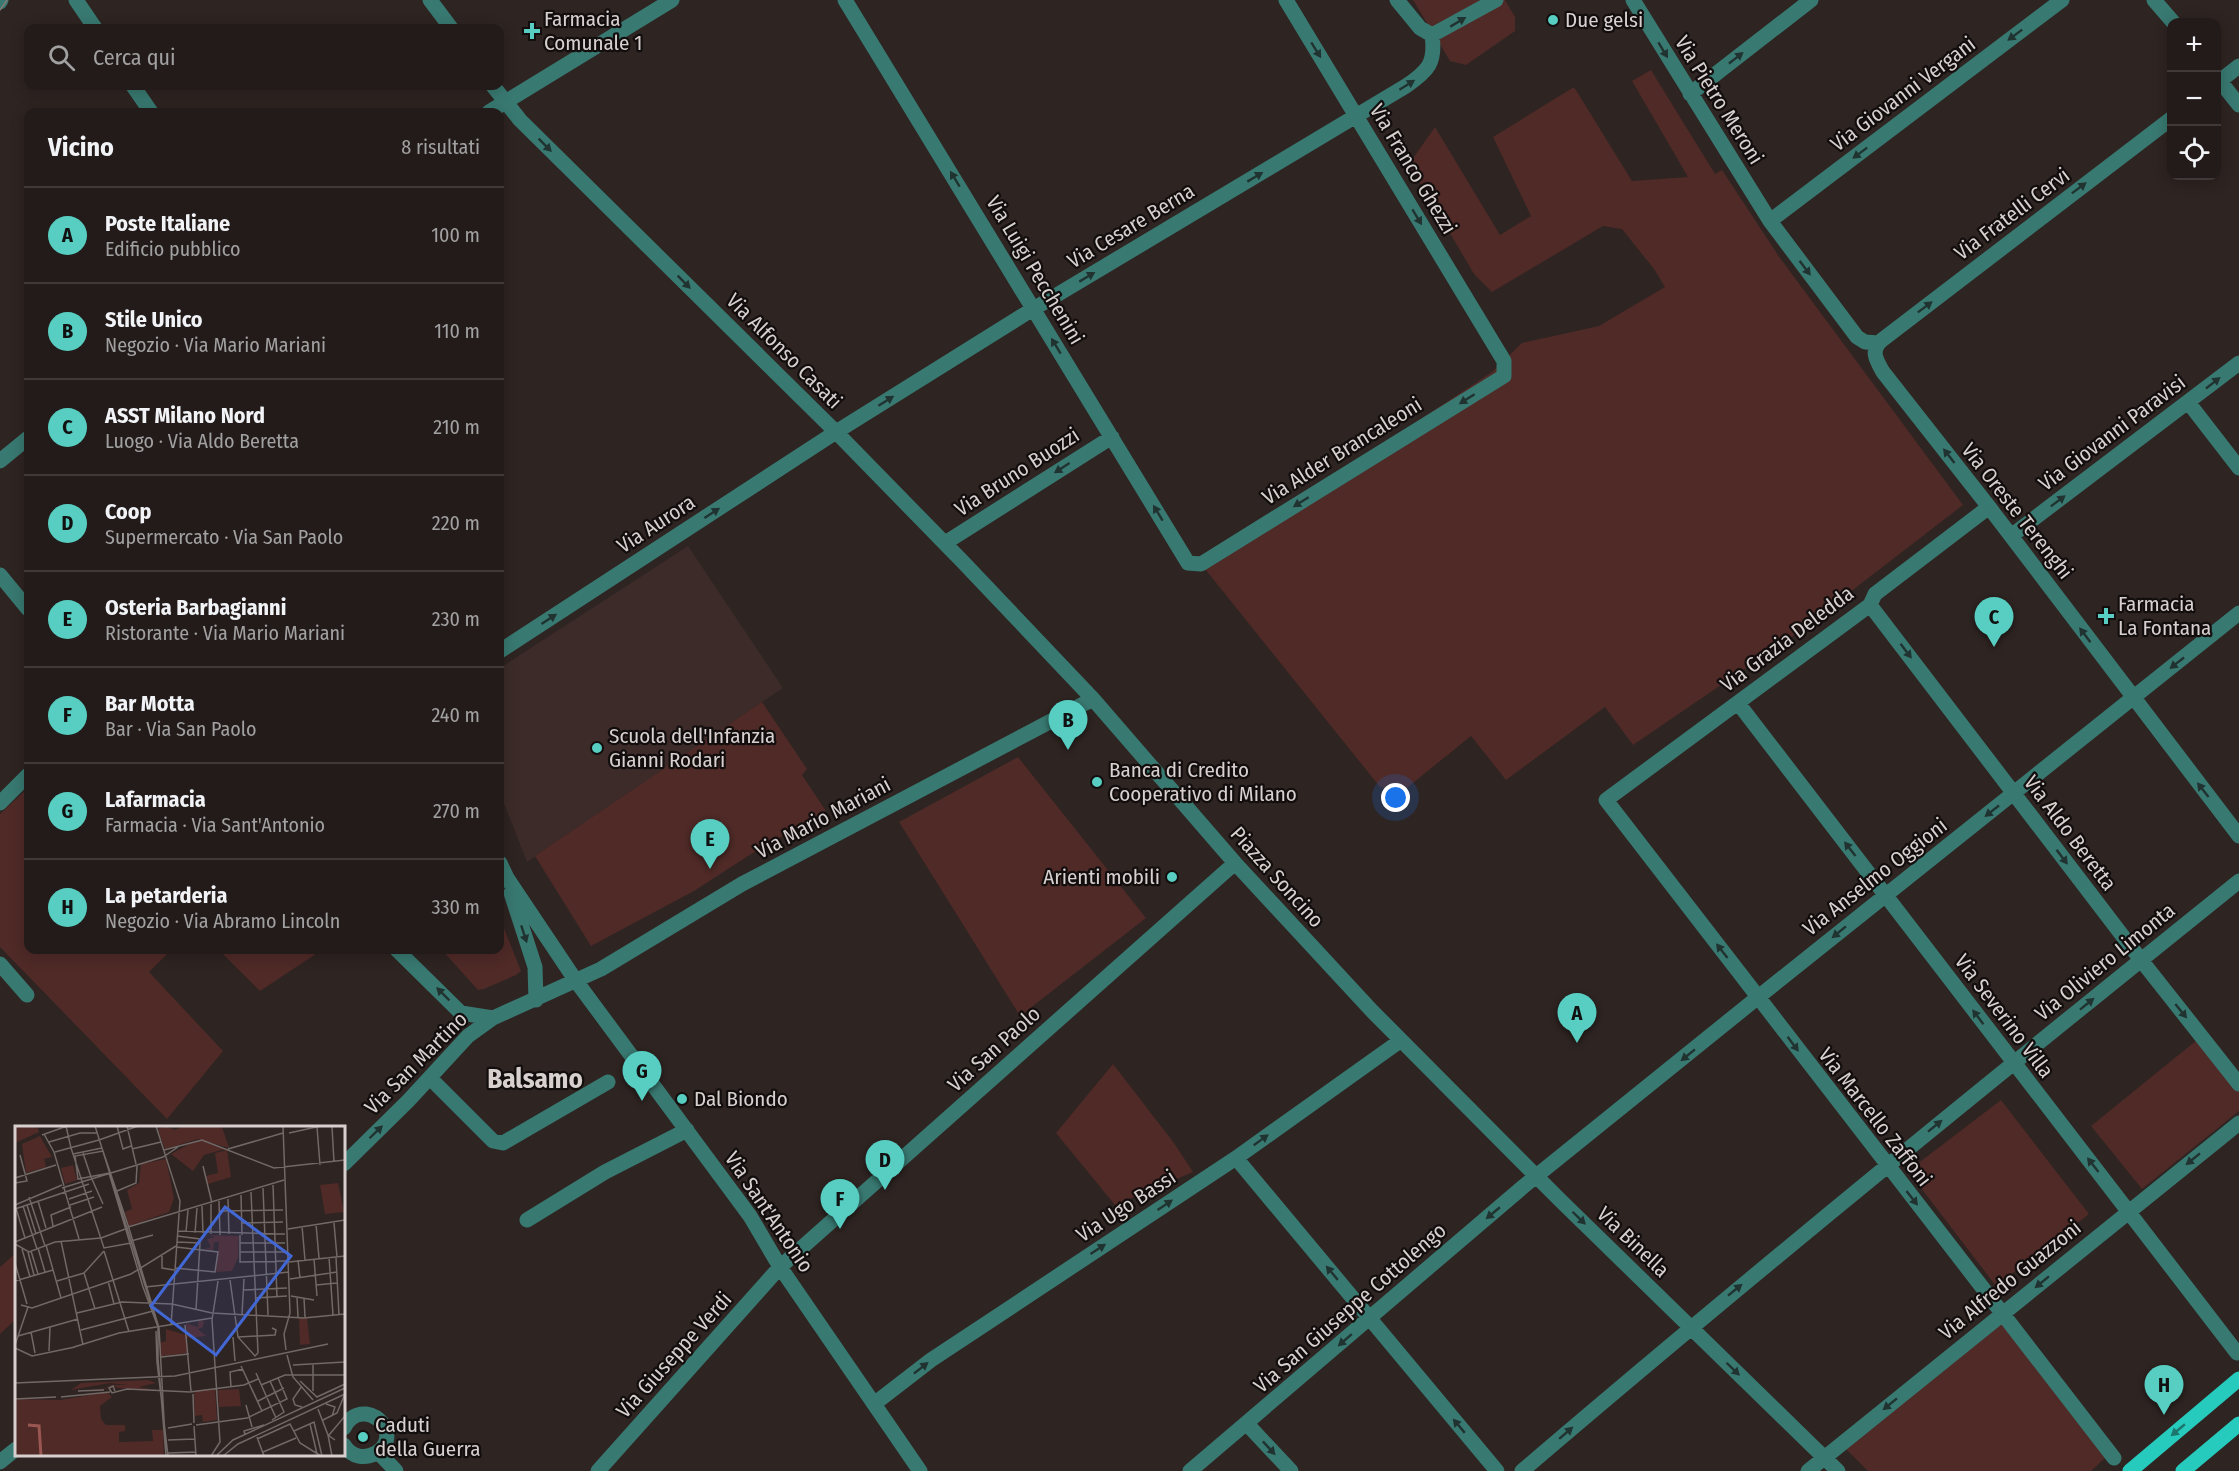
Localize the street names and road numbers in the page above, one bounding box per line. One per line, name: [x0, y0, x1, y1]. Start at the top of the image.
street label: Via Pietro Meroni: [1669, 31, 1769, 169]
street label: Via Giovanni Vergani: [1825, 31, 1981, 157]
street label: Via Franco Ghezzi: [1364, 99, 1462, 239]
street label: Via Fratelli Cervi: [1949, 162, 2075, 266]
street label: Via Cesare Berna: [1063, 178, 1199, 274]
street label: Via Luigi Pecchenini: [980, 191, 1090, 349]
street label: Via Alfonso Casati: [721, 288, 847, 414]
street label: Via Giovanni Paravisi: [2034, 369, 2190, 497]
street label: Via Alder Brancaleoni: [1257, 391, 1427, 511]
street label: Via Bruno Buozzi: [950, 422, 1084, 522]
street label: Via Oreste Terenghi: [1956, 438, 2078, 584]
street label: Via Aurora: [612, 489, 700, 559]
street label: Via Grazia Deledda: [1715, 580, 1859, 698]
street label: Via Aldo Beretta: [2018, 770, 2122, 896]
street label: Via Mario Mariani: [751, 771, 895, 865]
street label: Via Anselmo Oggioni: [1798, 813, 1952, 941]
street label: Piazza Soncino: [1225, 821, 1329, 933]
street label: Via Oliviero Limonta: [2030, 898, 2180, 1026]
street label: Via Severino Villa: [1949, 949, 2059, 1083]
street label: Via San Paolo: [942, 1001, 1046, 1097]
street label: Via San Martino: [359, 1006, 473, 1120]
street label: Via Marcello Zaffoni: [1813, 1042, 1937, 1192]
street label: Via Sant'Antonio: [719, 1147, 819, 1277]
street label: Via Ugo Bassi: [1071, 1164, 1181, 1248]
street label: Via Binella: [1591, 1201, 1675, 1283]
street label: Via Alfredo Guazzoni: [1934, 1215, 2086, 1345]
street label: Via San Giuseppe Cottolengo: [1248, 1217, 1452, 1399]
street label: Via Giuseppe Verdi: [611, 1287, 737, 1423]

